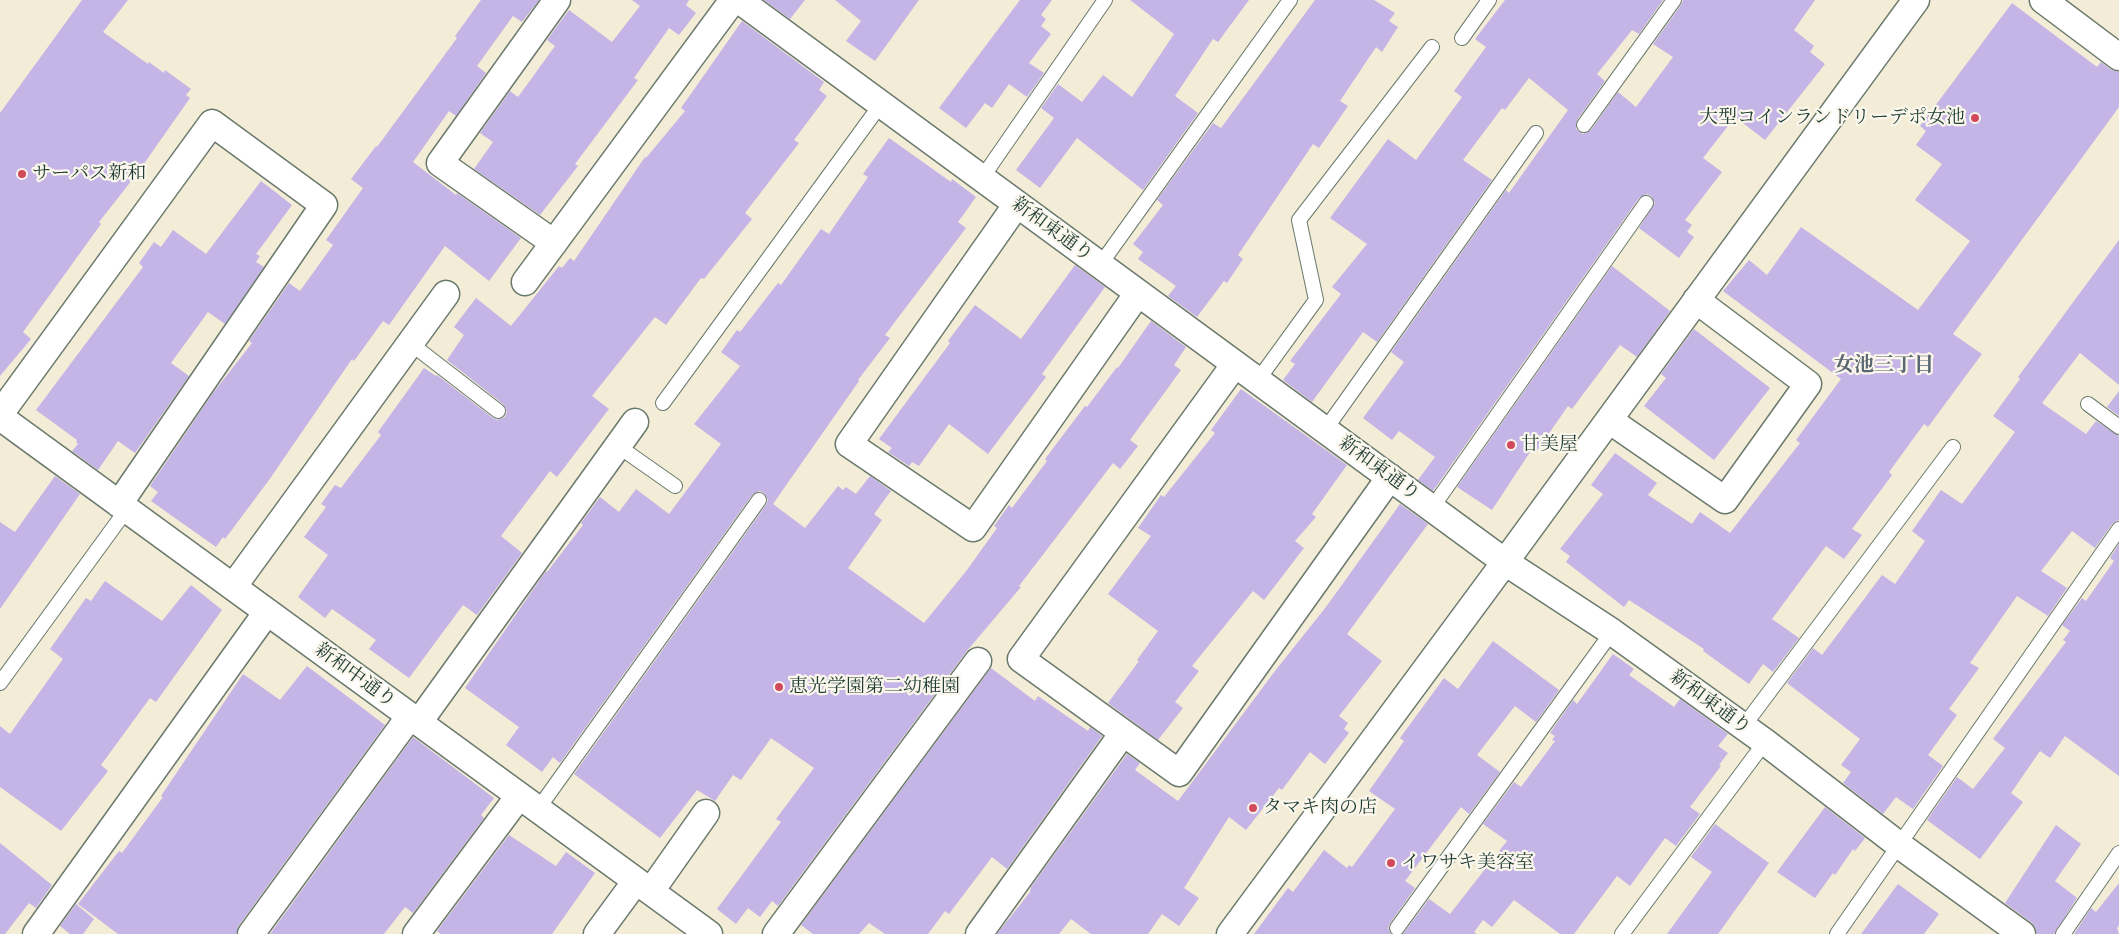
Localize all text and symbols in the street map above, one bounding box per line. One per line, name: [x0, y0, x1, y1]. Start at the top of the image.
place label: 大型コインランドリーデポ女池: [1699, 107, 1965, 129]
marker: 大型コインランドリーデポ女池: [1969, 112, 1981, 124]
place label: サーパス新和: [32, 163, 146, 185]
marker: サーパス新和: [16, 168, 28, 180]
street label: 新和東通り: [1007, 193, 1097, 267]
district label: 女池三丁目: [1834, 354, 1934, 378]
street label: 新和東通り: [1334, 432, 1424, 506]
place label: 甘美屋: [1521, 434, 1578, 456]
marker: 甘美屋: [1505, 439, 1517, 451]
street label: 新和中通り: [310, 639, 400, 713]
street label: 新和東通り: [1665, 666, 1755, 740]
place label: 恵光学園第二幼稚園: [789, 676, 960, 698]
marker: 恵光学園第二幼稚園: [773, 681, 785, 693]
place label: タマキ肉の店: [1263, 797, 1377, 819]
marker: タマキ肉の店: [1247, 802, 1259, 814]
place label: イワサキ美容室: [1401, 852, 1534, 874]
marker: イワサキ美容室: [1385, 857, 1397, 869]

